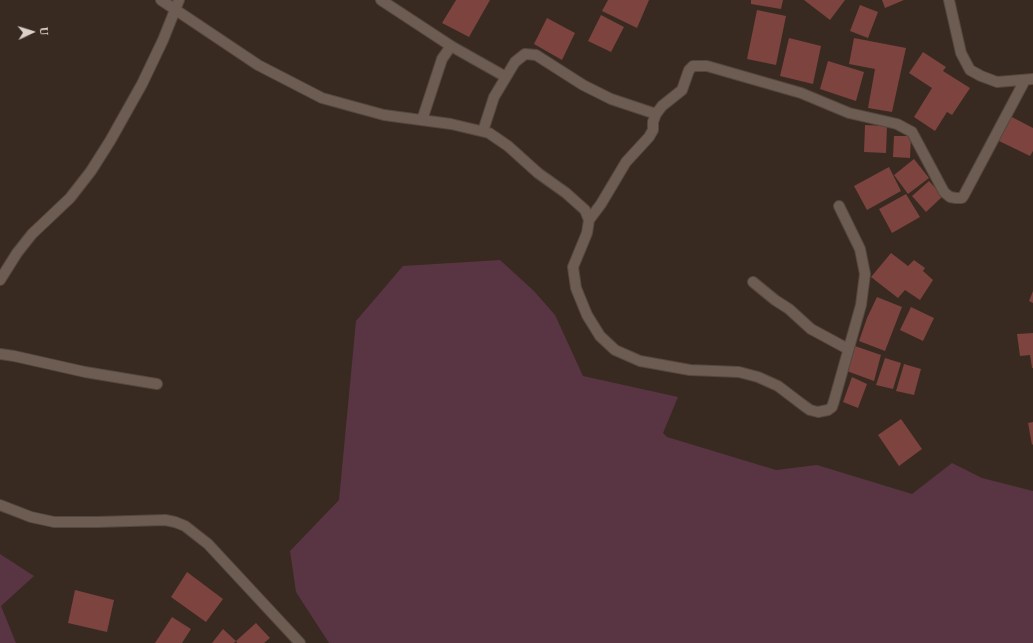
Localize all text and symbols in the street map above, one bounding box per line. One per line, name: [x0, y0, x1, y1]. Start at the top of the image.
north arrow: [12, 12, 52, 52]
text: U: [37, 26, 51, 36]

